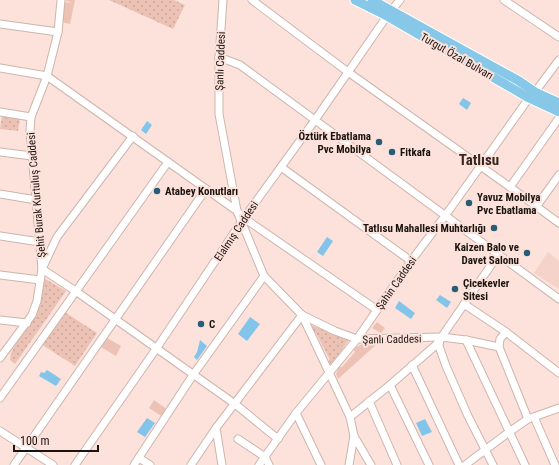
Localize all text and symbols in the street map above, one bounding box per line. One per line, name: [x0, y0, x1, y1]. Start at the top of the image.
street label: Turgut Özal Bulvarı: [418, 30, 495, 82]
street label: Şanlı Caddesi: [213, 31, 228, 91]
place label: Öztürk Ebatlama Pvc Mobilya: [298, 129, 371, 156]
street label: Şehit Burak Kurtuluş Caddesi: [25, 132, 48, 258]
marker: Öztürk Ebatlama Pvc Mobilya: [374, 137, 384, 147]
place label: Fitkafa: [400, 146, 431, 159]
marker: Fitkafa: [387, 147, 397, 157]
district label: Tatlısu: [459, 151, 499, 169]
place label: Atabey Konutları: [165, 185, 238, 198]
marker: Atabey Konutları: [152, 186, 162, 196]
place label: Yavuz Mobilya Pvc Ebatlama: [477, 191, 540, 217]
marker: Yavuz Mobilya Pvc Ebatlama: [464, 198, 474, 208]
street label: Elalmış Caddesi: [212, 199, 261, 264]
place label: Tatlısu Mahallesi Muhtarlığı: [363, 222, 486, 235]
marker: Tatlısu Mahallesi Muhtarlığı: [489, 223, 499, 233]
place label: Kaizen Balo ve Davet Salonu: [455, 241, 519, 267]
marker: Kaizen Balo ve Davet Salonu: [522, 248, 532, 258]
street label: Şahin Caddesi: [373, 254, 419, 312]
place label: Çicekevler Sitesi: [463, 277, 510, 303]
marker: Çicekevler Sitesi: [450, 284, 460, 294]
place label: C: [209, 318, 215, 331]
marker: C: [196, 319, 206, 329]
street label: Şanlı Caddesi: [362, 332, 422, 347]
scale bar: [14, 427, 98, 453]
text: 100 m: [20, 434, 50, 448]

